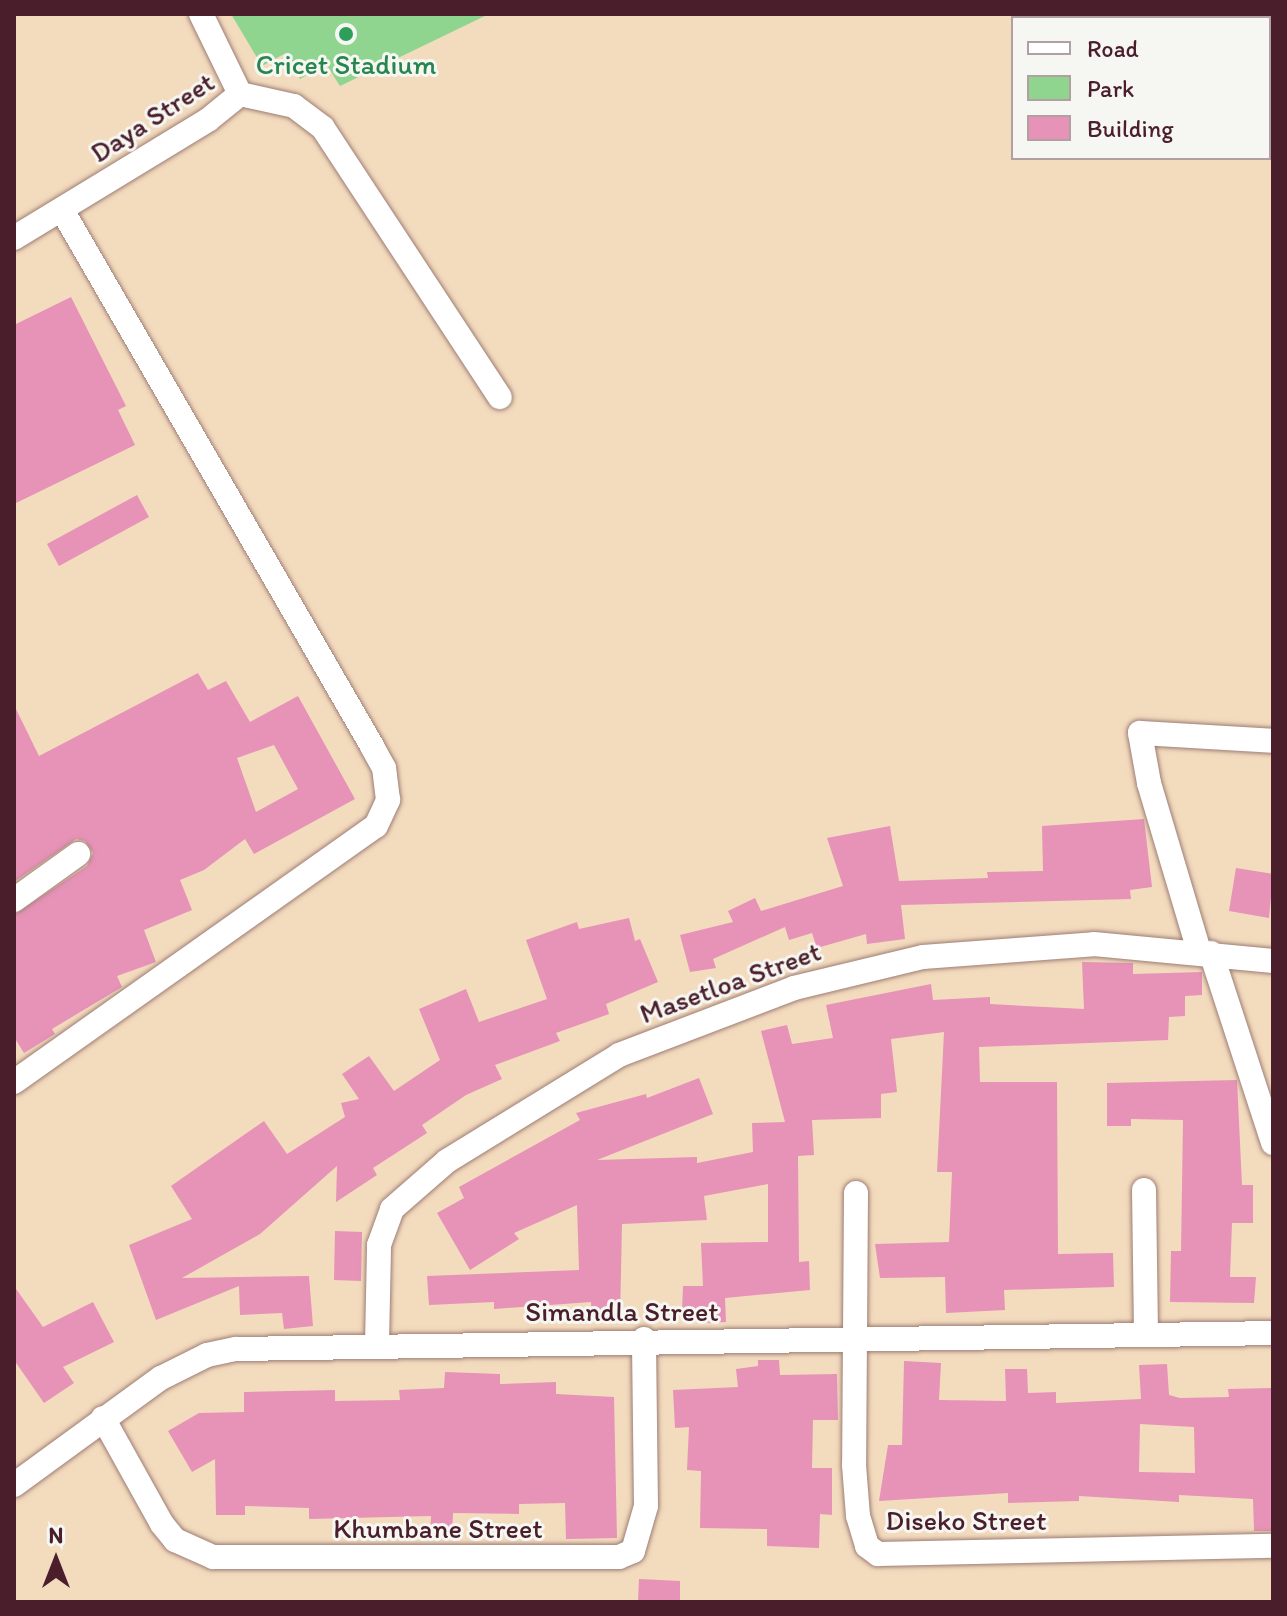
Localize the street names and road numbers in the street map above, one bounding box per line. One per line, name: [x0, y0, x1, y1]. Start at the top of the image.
street label: Daya Street: [84, 65, 220, 169]
street label: Masetloa Street: [635, 934, 825, 1030]
street label: Simandla Street: [525, 1294, 719, 1328]
street label: Diseko Street: [886, 1503, 1046, 1537]
street label: Khumbane Street: [333, 1511, 543, 1545]

